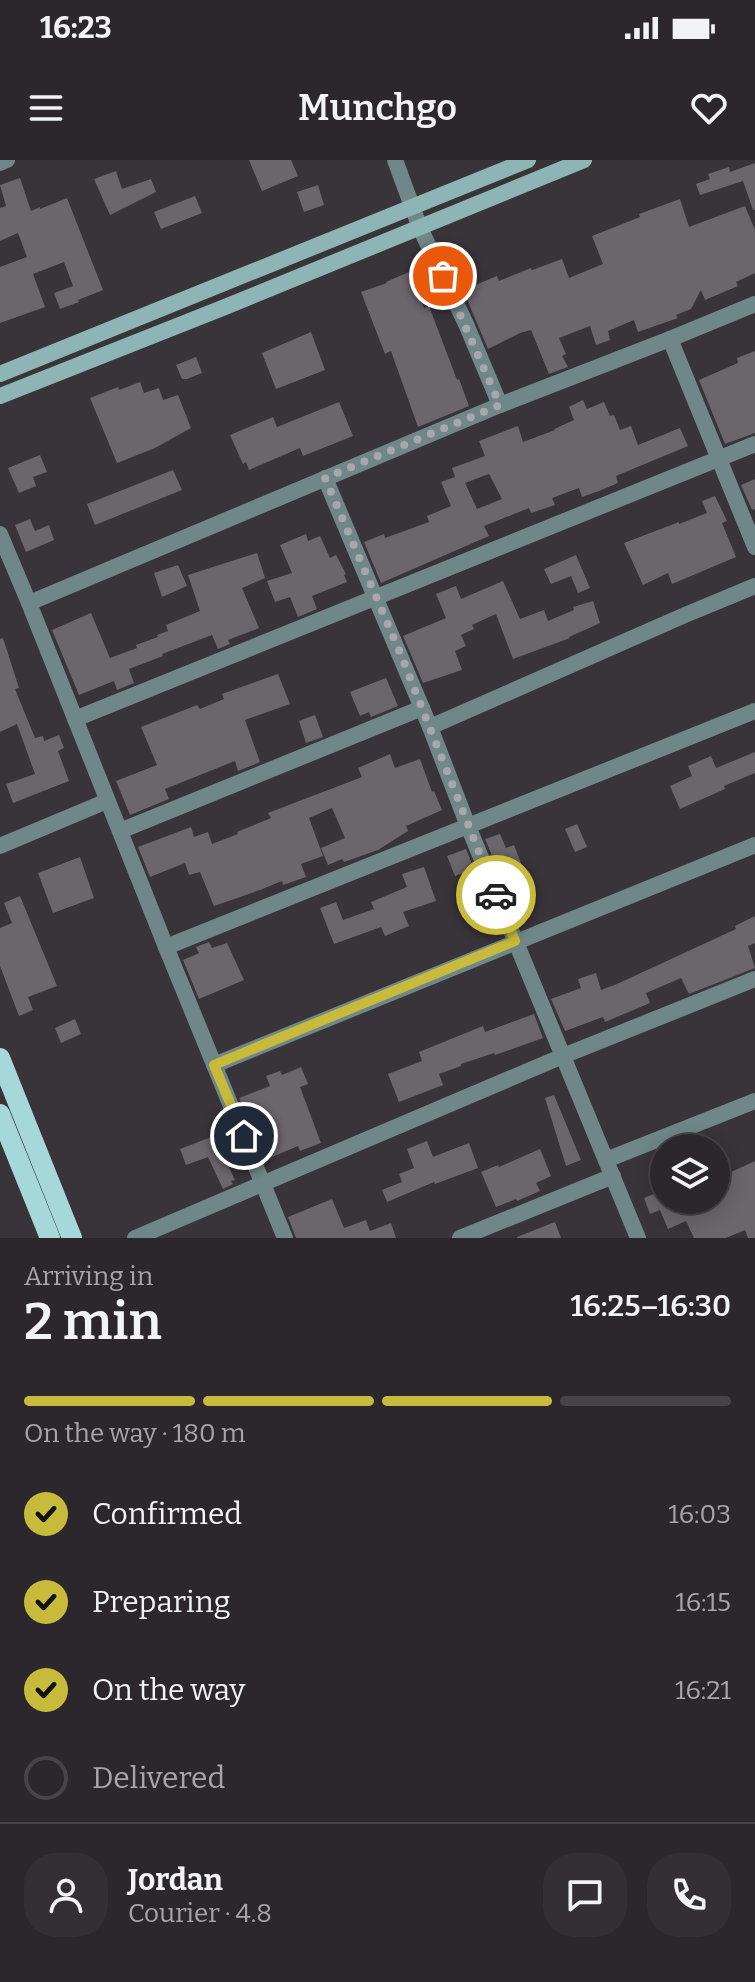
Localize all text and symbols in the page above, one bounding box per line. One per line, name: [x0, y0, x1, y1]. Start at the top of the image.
text: 16:23: [40, 10, 112, 46]
icon: menu: [24, 86, 68, 130]
text: Munchgo: [298, 86, 457, 130]
icon: heart: [687, 86, 731, 130]
pin: [409, 242, 477, 310]
icon: bag: [421, 254, 465, 298]
courier: [456, 855, 536, 935]
icon: car: [474, 873, 518, 917]
pin: [210, 1102, 278, 1170]
icon: home: [222, 1114, 266, 1158]
map controls: [650, 1134, 730, 1214]
button: layers: [650, 1134, 730, 1214]
text: Arriving in: [24, 1261, 153, 1292]
text: 16:25–16:30: [570, 1288, 731, 1324]
text: 2 min: [24, 1290, 162, 1353]
text: On the way · 180 m: [24, 1418, 246, 1449]
icon: check: [24, 1492, 68, 1536]
text: Confirmed: [92, 1496, 242, 1532]
text: 16:03: [668, 1499, 731, 1530]
icon: check: [24, 1580, 68, 1624]
text: Preparing: [92, 1584, 230, 1620]
text: 16:15: [675, 1587, 731, 1618]
icon: check: [24, 1668, 68, 1712]
text: On the way: [92, 1672, 245, 1708]
text: 16:21: [675, 1675, 731, 1706]
text: Delivered: [92, 1760, 225, 1796]
button: person: [24, 1853, 108, 1937]
button: chat: [543, 1853, 627, 1937]
button: phone: [647, 1853, 731, 1937]
text: Jordan: [128, 1862, 223, 1898]
text: Courier · 4.8: [128, 1898, 272, 1929]

